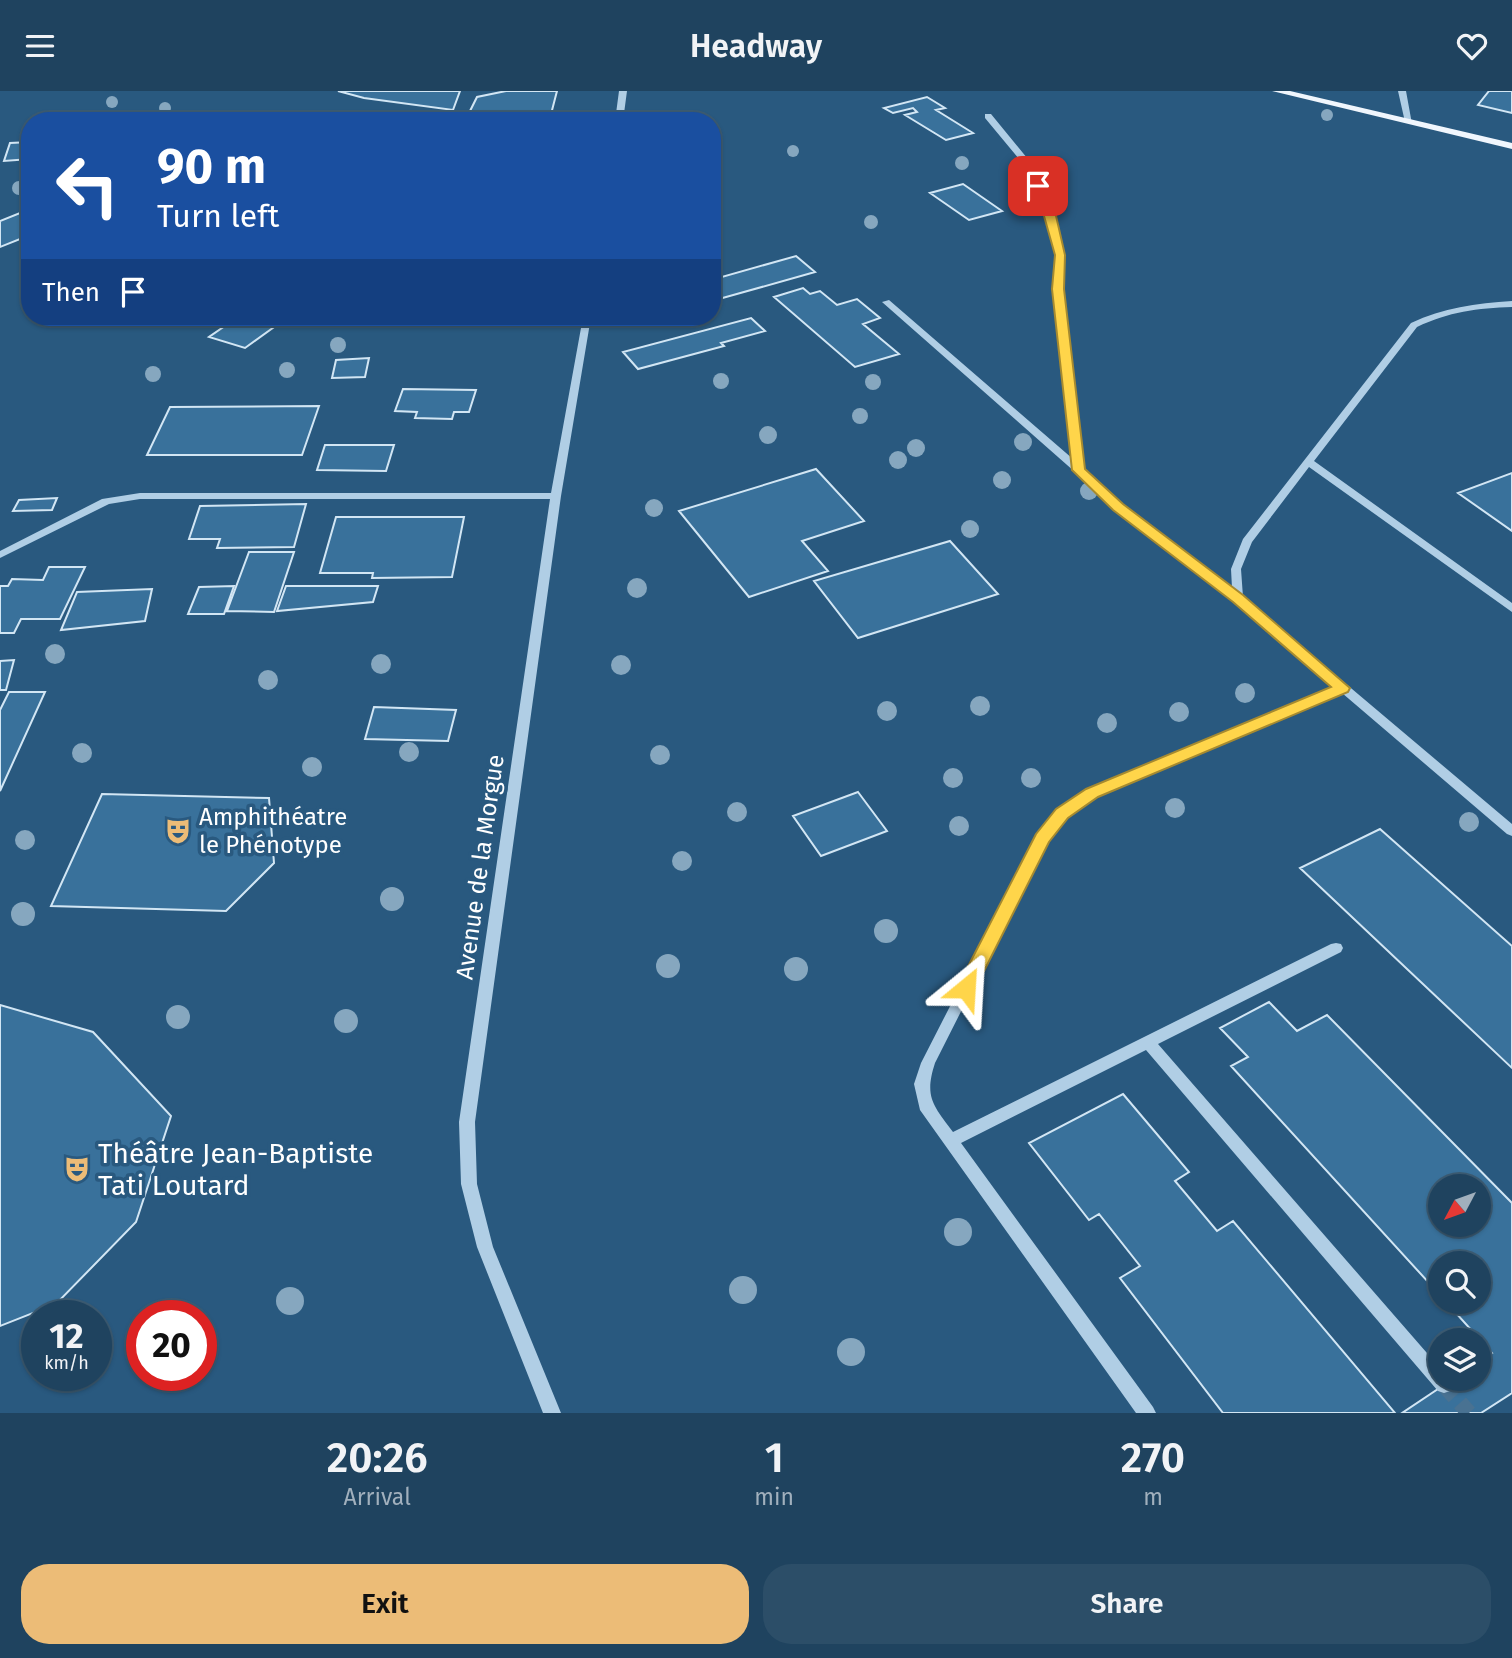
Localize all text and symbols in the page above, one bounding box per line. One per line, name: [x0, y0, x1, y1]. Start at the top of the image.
icon: menu: [21, 27, 59, 65]
text: Headway: [690, 27, 822, 65]
icon: heart: [1453, 27, 1491, 65]
text: 90 m: [157, 137, 266, 196]
icon: left: [42, 140, 133, 231]
pin: [1008, 156, 1068, 216]
icon: arrive: [1019, 167, 1057, 205]
text: Turn left: [157, 197, 279, 235]
icon: arrive: [114, 273, 152, 311]
text: Then: [42, 277, 100, 308]
street label: Avenue de la Morgue: [450, 753, 510, 981]
place label: Amphithéatre le Phénotype: [199, 803, 347, 859]
theatre icon: Amphithéatre le Phénotype: [163, 816, 193, 846]
position arrow: [929, 951, 1003, 1025]
place label: Théâtre Jean-Baptiste Tati Loutard: [98, 1137, 373, 1202]
theatre icon: Théâtre Jean-Baptiste Tati Loutard: [62, 1154, 92, 1184]
north arrow: [1428, 1174, 1491, 1237]
map controls: [1428, 1174, 1491, 1391]
button: search: [1428, 1251, 1491, 1314]
speed limit sign: 20: [126, 1300, 217, 1391]
text: 12: [49, 1315, 84, 1357]
button: layers: [1428, 1328, 1491, 1391]
text: km/h: [44, 1352, 89, 1374]
text: 20:26: [327, 1433, 428, 1483]
text: 1: [765, 1433, 784, 1483]
text: 270: [1121, 1433, 1185, 1483]
text: Arrival: [343, 1483, 411, 1511]
text: min: [754, 1483, 794, 1511]
text: m: [1143, 1483, 1163, 1511]
button: Exit: [21, 1564, 749, 1644]
button: Share: [763, 1564, 1491, 1644]

